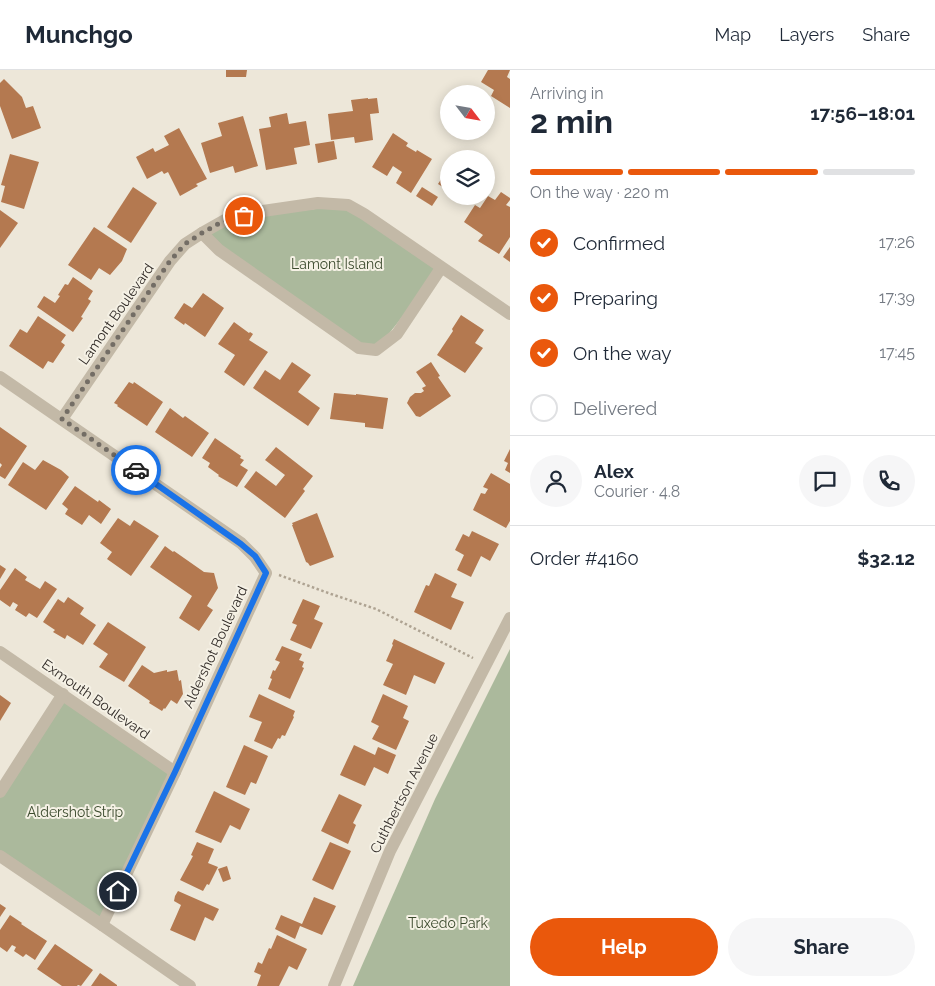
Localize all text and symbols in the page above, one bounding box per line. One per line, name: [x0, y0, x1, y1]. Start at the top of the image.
text: Munchgo: [25, 20, 133, 49]
text: Map: [715, 24, 751, 45]
text: Layers: [779, 24, 834, 45]
text: Share: [862, 24, 910, 45]
text: Arriving in: [530, 84, 604, 103]
north arrow: [440, 85, 495, 140]
map controls: [440, 85, 495, 205]
text: 17:56–18:01: [810, 102, 915, 124]
text: 2 min: [530, 103, 613, 140]
button: layers: [440, 150, 495, 205]
text: On the way · 220 m: [530, 183, 669, 202]
pin: [223, 195, 265, 237]
icon: bag: [230, 202, 258, 230]
icon: check: [530, 229, 558, 257]
text: Confirmed: [573, 232, 665, 254]
text: 17:26: [879, 233, 915, 252]
park label: Lamont Island: [291, 256, 383, 272]
street label: Lamont Boulevard: [75, 260, 157, 368]
icon: check: [530, 284, 558, 312]
text: Preparing: [573, 287, 658, 309]
text: 17:39: [879, 288, 915, 307]
icon: check: [530, 339, 558, 367]
text: On the way: [573, 342, 672, 364]
text: 17:45: [879, 343, 915, 362]
text: Delivered: [573, 397, 657, 419]
courier: [111, 445, 161, 495]
button: person: [530, 455, 582, 507]
button: chat: [799, 455, 851, 507]
button: phone: [863, 455, 915, 507]
icon: car: [122, 456, 150, 484]
text: Alex: [594, 460, 634, 482]
text: Courier · 4.8: [594, 482, 680, 501]
text: Order #4160: [530, 547, 639, 569]
text: $32.12: [857, 547, 915, 569]
street label: Aldershot Boulevard: [180, 584, 250, 710]
street label: Exmouth Boulevard: [39, 656, 153, 742]
street label: Cuthbertson Avenue: [367, 730, 441, 856]
park label: Aldershot Strip: [27, 804, 123, 820]
pin: [97, 870, 139, 912]
icon: home: [104, 877, 132, 905]
park label: Tuxedo Park: [408, 915, 488, 931]
button: Help: [530, 918, 718, 976]
button: Share: [728, 918, 915, 976]

